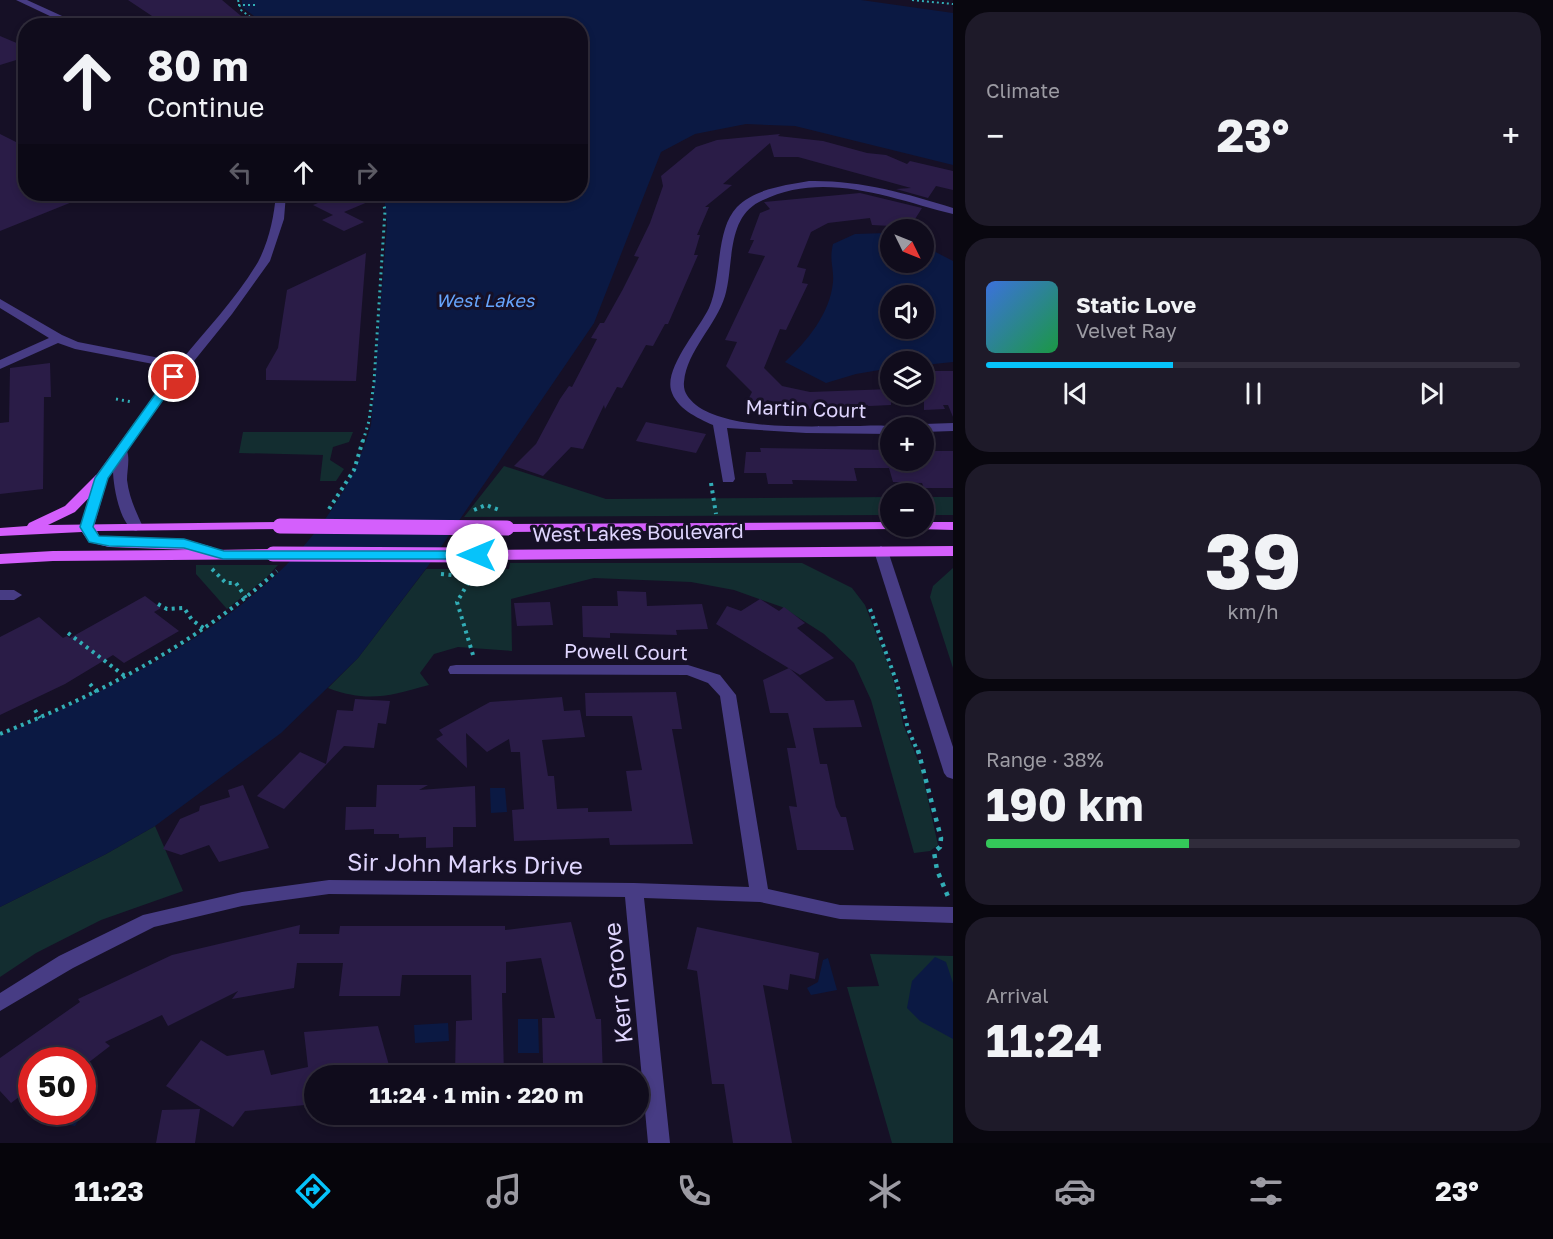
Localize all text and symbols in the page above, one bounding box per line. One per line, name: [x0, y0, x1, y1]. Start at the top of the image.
text: 80 m: [147, 40, 248, 90]
icon: ahead: [48, 42, 126, 120]
text: Climate: [986, 78, 1060, 102]
text: Continue: [147, 91, 265, 123]
text: 23°: [1217, 108, 1289, 162]
text: −: [986, 116, 1004, 155]
text: +: [1502, 116, 1520, 155]
icon: left: [224, 156, 257, 189]
icon: ahead: [287, 156, 320, 189]
icon: right: [350, 156, 383, 189]
north arrow: [880, 219, 934, 273]
map controls: [880, 219, 934, 537]
button: sound: [880, 285, 934, 339]
water label: West Lakes: [436, 289, 536, 311]
text: Static Love: [1076, 291, 1196, 318]
text: Velvet Ray: [1076, 318, 1177, 342]
pin: [148, 351, 199, 402]
button: layers: [880, 351, 934, 405]
icon: arrive: [157, 360, 190, 393]
icon: previous: [1059, 377, 1092, 410]
icon: pause: [1237, 377, 1270, 410]
icon: next: [1415, 377, 1448, 410]
street label: Martin Court: [745, 394, 867, 422]
button: +: [880, 417, 934, 471]
button: −: [880, 483, 934, 537]
text: 39: [1204, 513, 1302, 606]
street label: West Lakes Boulevard: [532, 518, 744, 546]
position arrow: [445, 523, 509, 587]
text: km/h: [1228, 599, 1278, 623]
street label: Powell Court: [564, 638, 688, 664]
text: Range · 38%: [986, 747, 1104, 771]
text: 190 km: [986, 777, 1144, 831]
street label: Sir John Marks Drive: [347, 846, 583, 880]
street label: Kerr Grove: [596, 921, 638, 1045]
text: Arrival: [986, 983, 1049, 1007]
text: 11:24: [986, 1013, 1102, 1067]
speed limit sign: 50: [18, 1047, 96, 1125]
text: 11:24 · 1 min · 220 m: [369, 1081, 584, 1108]
icon: directions: [292, 1170, 334, 1212]
icon: music: [483, 1170, 525, 1212]
icon: phone: [673, 1170, 715, 1212]
icon: climate: [864, 1170, 906, 1212]
icon: car: [1054, 1170, 1096, 1212]
icon: filters: [1245, 1170, 1287, 1212]
text: 11:23: [74, 1175, 144, 1207]
text: 23°: [1435, 1175, 1479, 1207]

